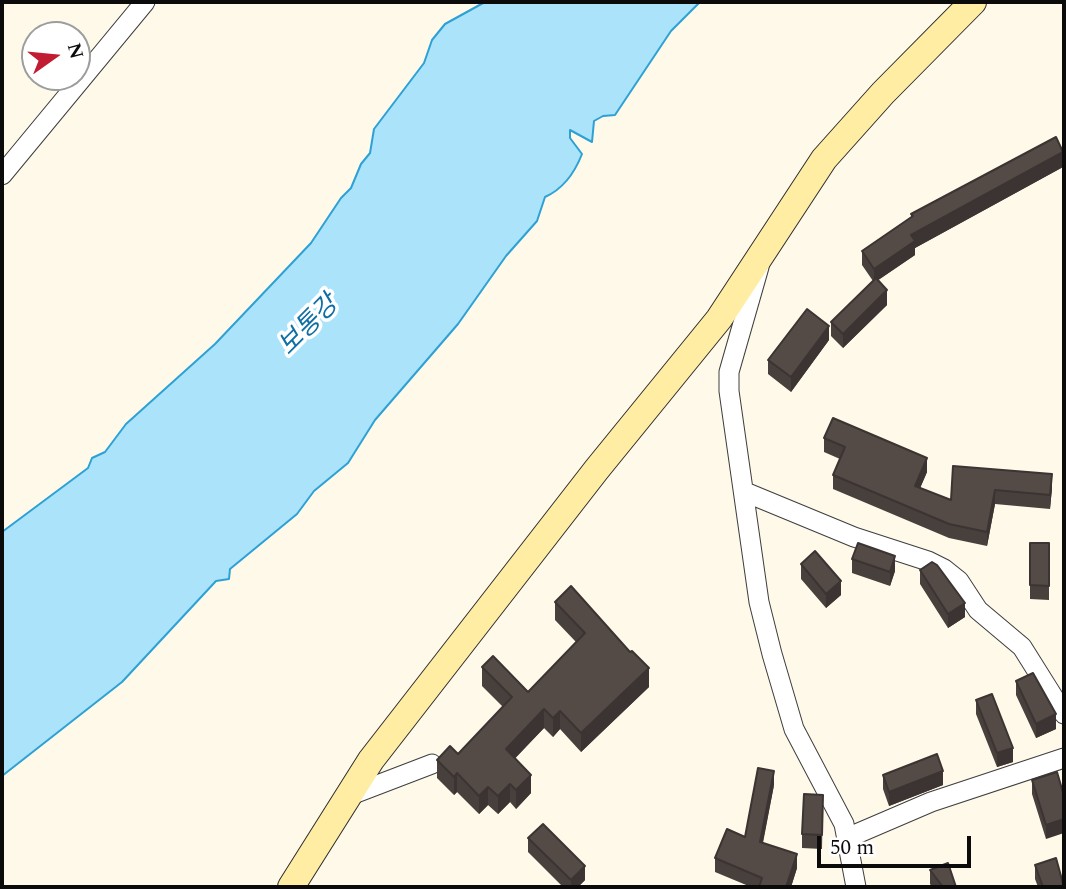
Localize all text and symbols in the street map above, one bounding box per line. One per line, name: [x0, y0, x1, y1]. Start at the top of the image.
north arrow: [21, 21, 91, 91]
text: N: [59, 40, 91, 62]
water label: 보통강: [274, 291, 346, 363]
scale bar: [821, 822, 975, 866]
text: 50 m: [830, 832, 874, 864]

